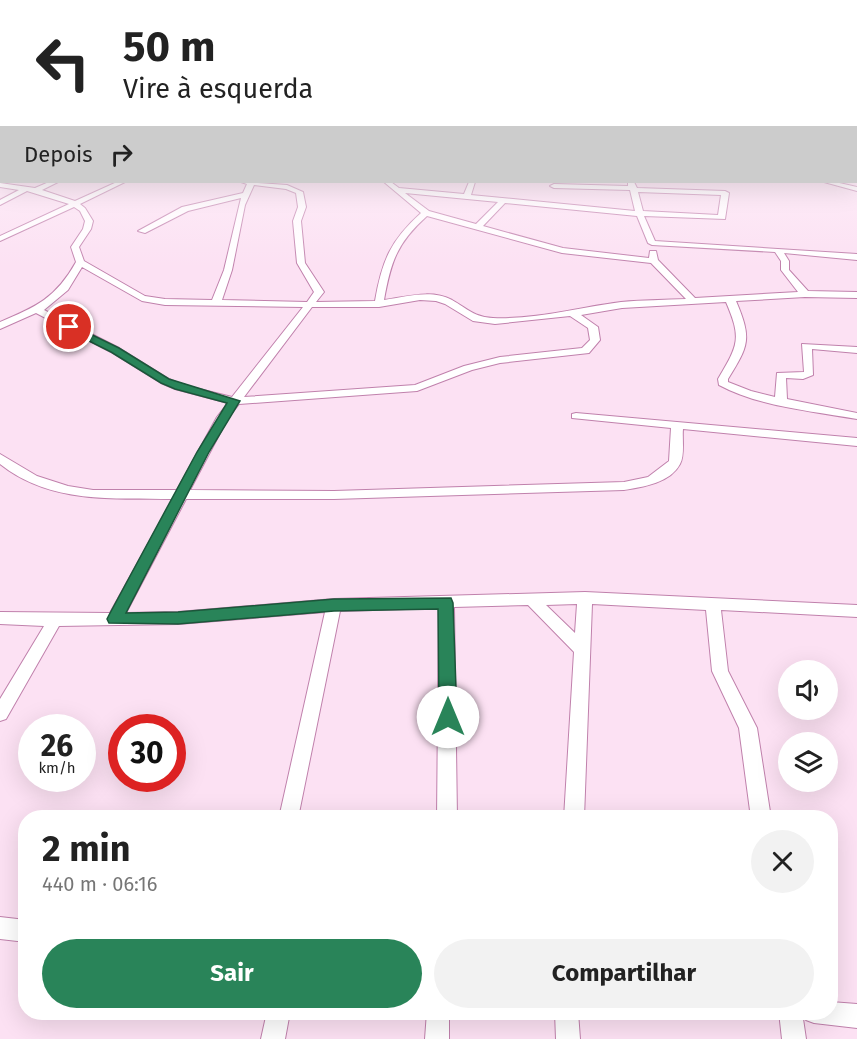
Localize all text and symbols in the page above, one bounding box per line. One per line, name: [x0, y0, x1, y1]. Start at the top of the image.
text: 50 m: [123, 22, 216, 72]
icon: left: [24, 24, 102, 102]
text: Vire à esquerda: [123, 73, 313, 105]
icon: right: [105, 138, 138, 171]
text: Depois: [24, 141, 93, 168]
pin: [43, 301, 94, 352]
icon: arrive: [52, 310, 85, 343]
map controls: [778, 660, 838, 792]
button: sound: [778, 660, 838, 720]
position arrow: [416, 685, 480, 749]
speed limit sign: 30: [108, 714, 186, 792]
text: 26: [41, 728, 73, 764]
button: layers: [778, 732, 838, 792]
text: km/h: [38, 759, 76, 777]
text: 2 min: [42, 827, 131, 871]
button: close: [751, 830, 814, 893]
text: 440 m · 06:16: [42, 872, 157, 896]
button: Sair: [42, 939, 422, 1008]
button: Compartilhar: [434, 939, 814, 1008]

